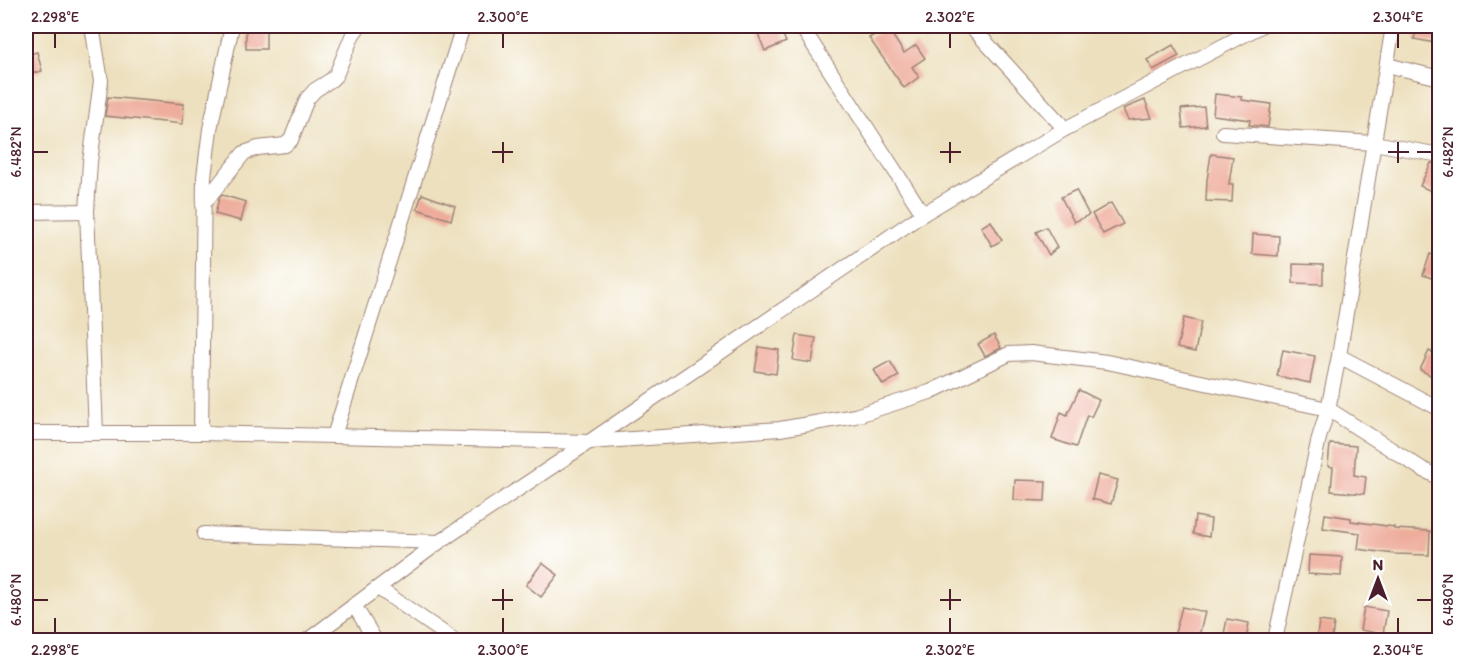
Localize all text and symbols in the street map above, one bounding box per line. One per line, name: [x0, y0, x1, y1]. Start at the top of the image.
text: 2.298°E: [31, 8, 79, 26]
text: 2.300°E: [478, 8, 528, 26]
text: 2.302°E: [925, 8, 975, 26]
text: 2.304°E: [1373, 8, 1423, 26]
text: 6.482°N: [7, 126, 25, 178]
text: 6.482°N: [1439, 126, 1457, 178]
north arrow: [1348, 549, 1408, 609]
text: N: [1373, 555, 1383, 574]
text: 6.480°N: [7, 574, 25, 626]
text: 6.480°N: [1439, 574, 1457, 626]
text: 2.298°E: [31, 641, 79, 659]
text: 2.300°E: [478, 641, 528, 659]
text: 2.302°E: [925, 641, 975, 659]
text: 2.304°E: [1373, 641, 1423, 659]

